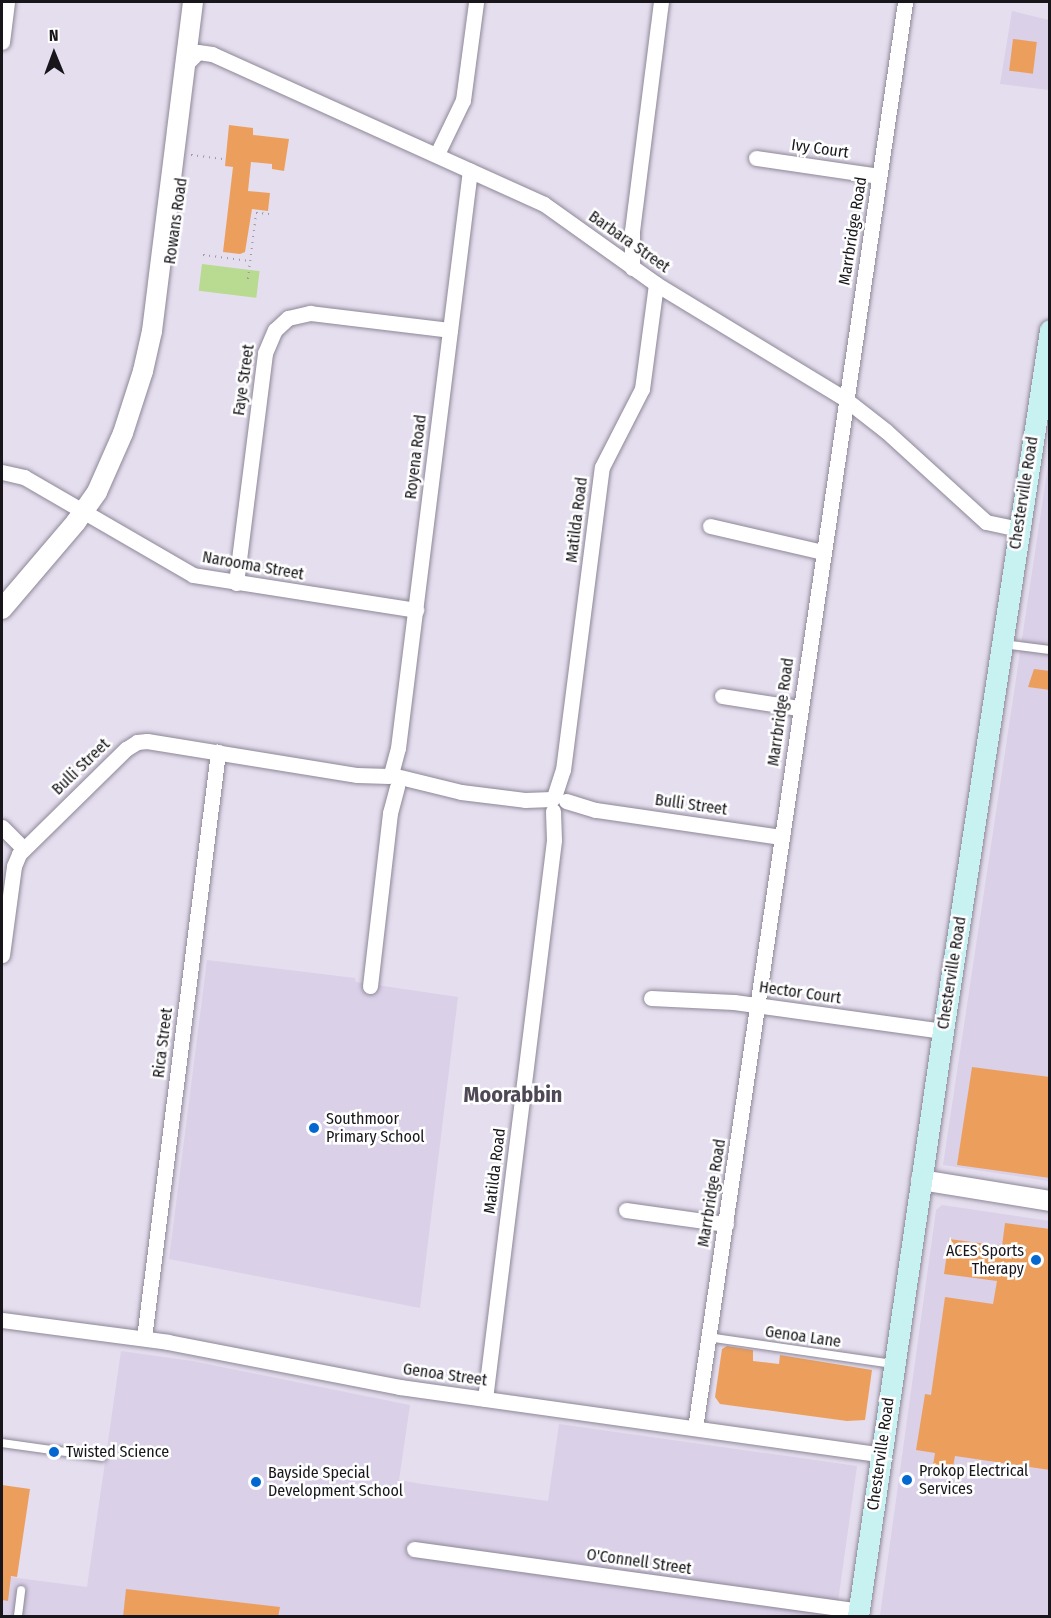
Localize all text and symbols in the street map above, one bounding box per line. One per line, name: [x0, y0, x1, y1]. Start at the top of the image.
north arrow: [24, 24, 84, 84]
text: N: [49, 26, 59, 45]
street label: Ivy Court: [790, 135, 850, 163]
street label: Rowans Road: [160, 176, 192, 266]
street label: Marrbridge Road: [835, 176, 871, 286]
street label: Barbara Street: [585, 207, 673, 277]
street label: Faye Street: [230, 343, 258, 417]
street label: Royena Road: [401, 414, 431, 500]
street label: Chesterville Road: [1006, 435, 1042, 551]
street label: Matilda Road: [562, 476, 592, 564]
street label: Narooma Street: [201, 548, 305, 584]
street label: Marrbridge Road: [764, 657, 798, 767]
street label: Bulli Street: [48, 735, 114, 799]
street label: Bulli Street: [654, 790, 728, 820]
street label: Chesterville Road: [934, 915, 970, 1031]
street label: Hector Court: [758, 978, 842, 1008]
street label: Rica Street: [149, 1007, 177, 1079]
district label: Moorabbin: [464, 1082, 562, 1108]
place label: Southmoor Primary School: [326, 1109, 425, 1147]
marker: Southmoor Primary School: [307, 1121, 321, 1135]
street label: Matilda Road: [480, 1127, 510, 1215]
street label: Marrbridge Road: [694, 1138, 730, 1248]
place label: ACES Sports Therapy: [946, 1241, 1024, 1279]
marker: ACES Sports Therapy: [1029, 1253, 1043, 1267]
street label: Genoa Lane: [764, 1322, 842, 1352]
street label: Genoa Street: [402, 1360, 488, 1390]
street label: Chesterville Road: [864, 1396, 898, 1512]
place label: Twisted Science: [66, 1442, 169, 1462]
marker: Twisted Science: [47, 1445, 61, 1459]
place label: Prokop Electrical Services: [919, 1461, 1028, 1499]
place label: Bayside Special Development School: [268, 1463, 403, 1501]
marker: Prokop Electrical Services: [900, 1473, 914, 1487]
marker: Bayside Special Development School: [249, 1475, 263, 1489]
street label: O'Connell Street: [585, 1545, 693, 1579]

